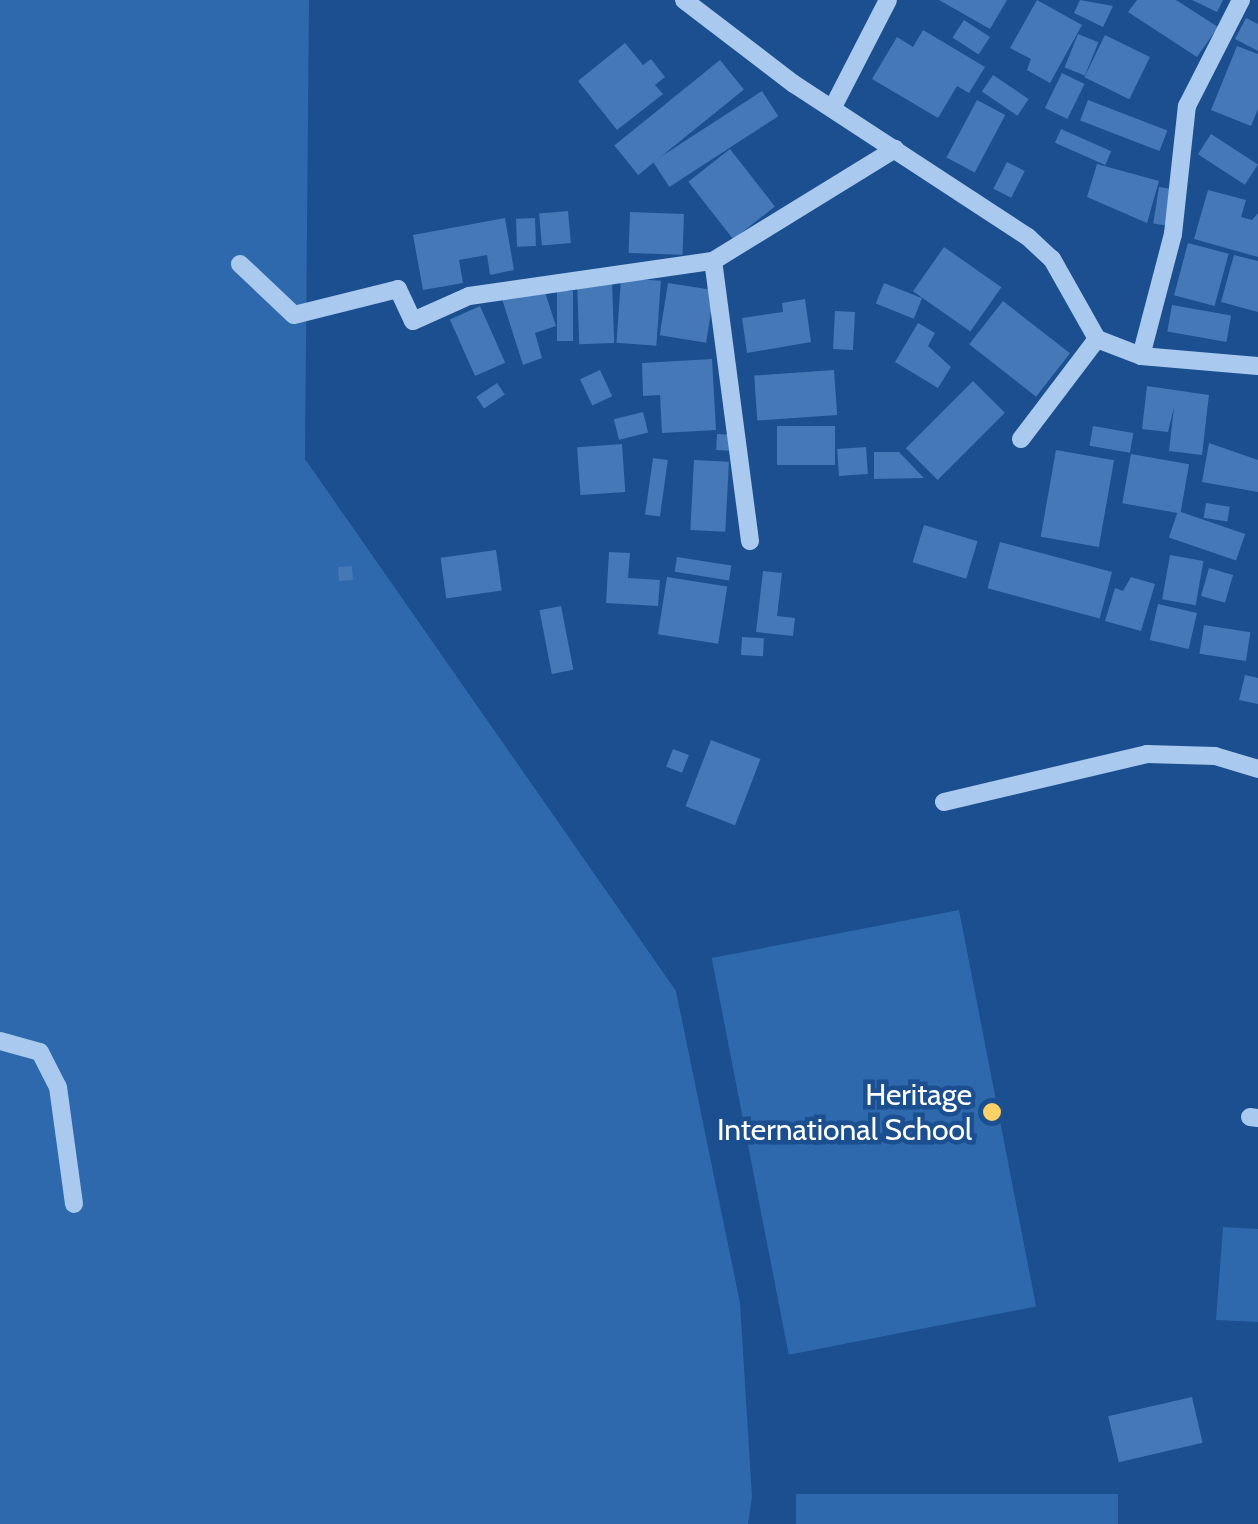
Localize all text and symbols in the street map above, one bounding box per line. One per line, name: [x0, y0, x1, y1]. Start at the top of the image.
place label: Heritage International School: [717, 1077, 972, 1148]
marker: Heritage International School: [981, 1101, 1003, 1123]

